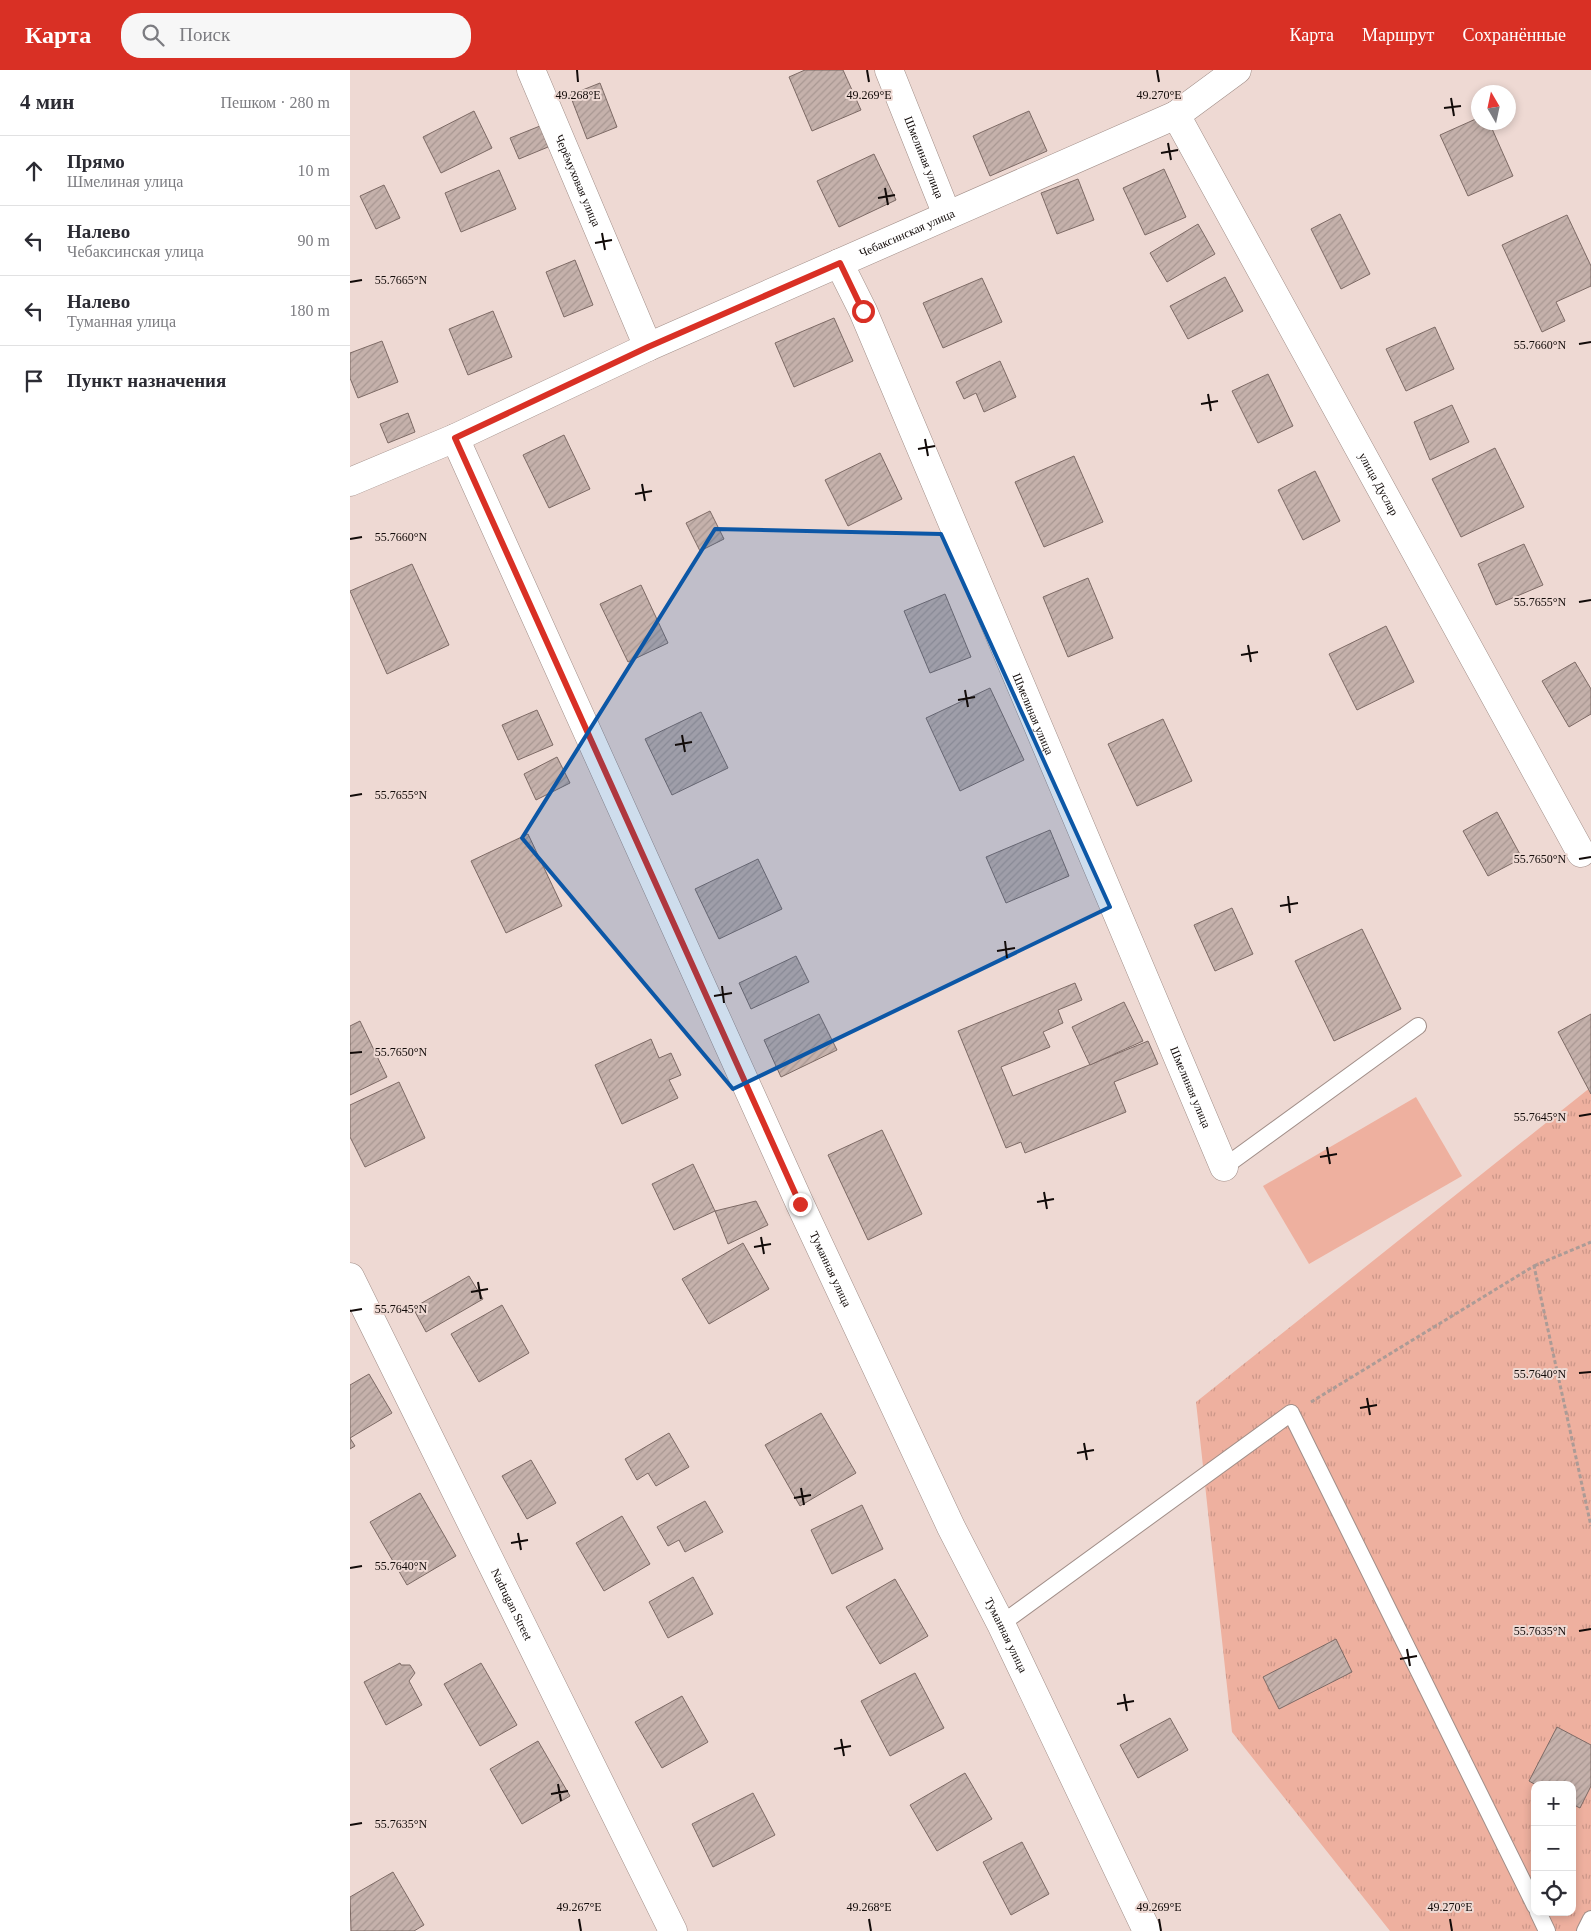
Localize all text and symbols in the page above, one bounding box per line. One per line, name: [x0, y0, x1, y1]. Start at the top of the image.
search box: [121, 13, 471, 58]
icon: search: [139, 21, 167, 49]
text: Карта: [25, 22, 91, 48]
text: Поиск: [179, 24, 230, 45]
text: Карта: [1289, 25, 1334, 45]
text: Маршрут: [1362, 25, 1434, 45]
text: Сохранённые: [1462, 25, 1566, 45]
north arrow: [1471, 85, 1516, 130]
text: 49.268°E: [555, 88, 601, 102]
text: 49.269°E: [846, 88, 892, 102]
text: 49.270°E: [1136, 88, 1182, 102]
text: 4 мин: [20, 90, 74, 114]
text: Пешком · 280 m: [220, 94, 330, 111]
street label: Шмелиная улица: [901, 114, 947, 201]
street label: Черёмуховая улица: [552, 132, 604, 229]
text: Прямо: [67, 151, 125, 172]
icon: ahead: [20, 157, 48, 185]
text: 10 m: [298, 162, 330, 179]
text: Шмелиная улица: [67, 173, 183, 190]
street label: Чебаксинская улица: [857, 206, 957, 260]
text: Налево: [67, 221, 130, 242]
icon: left: [20, 227, 48, 255]
text: 90 m: [298, 232, 330, 249]
text: Чебаксинская улица: [67, 243, 204, 260]
text: 55.7665°N: [375, 273, 428, 287]
text: Налево: [67, 291, 130, 312]
icon: left: [20, 297, 48, 325]
route start: [852, 300, 875, 323]
text: 180 m: [290, 302, 330, 319]
text: Туманная улица: [67, 313, 176, 330]
text: 55.7660°N: [1514, 338, 1567, 352]
icon: arrive: [20, 367, 48, 395]
text: Пункт назначения: [67, 370, 226, 391]
street label: улица Дуслар: [1356, 450, 1401, 518]
text: 55.7660°N: [375, 530, 428, 544]
text: 55.7655°N: [1514, 595, 1567, 609]
street label: Шмелиная улица: [1010, 671, 1057, 758]
text: 55.7655°N: [375, 788, 428, 802]
text: 55.7650°N: [1514, 852, 1567, 866]
street label: Шмелиная улица: [1167, 1044, 1214, 1131]
text: 55.7650°N: [375, 1045, 428, 1059]
text: 55.7645°N: [1514, 1110, 1567, 1124]
route end: [789, 1193, 812, 1216]
street label: Туманная улица: [807, 1229, 854, 1310]
text: 55.7645°N: [375, 1302, 428, 1316]
text: 55.7640°N: [1514, 1367, 1567, 1381]
text: 55.7640°N: [375, 1559, 428, 1573]
street label: Nadrugan Street: [488, 1566, 536, 1643]
street label: Туманная улица: [982, 1595, 1030, 1676]
text: 55.7635°N: [1514, 1624, 1567, 1638]
map controls: [1531, 1781, 1576, 1916]
button: +: [1531, 1781, 1576, 1826]
text: 55.7635°N: [375, 1817, 428, 1831]
button: −: [1531, 1826, 1576, 1871]
button: locate: [1531, 1871, 1576, 1916]
text: 49.267°E: [556, 1900, 602, 1914]
text: 49.268°E: [846, 1900, 892, 1914]
text: 49.269°E: [1136, 1900, 1182, 1914]
text: 49.270°E: [1427, 1900, 1473, 1914]

